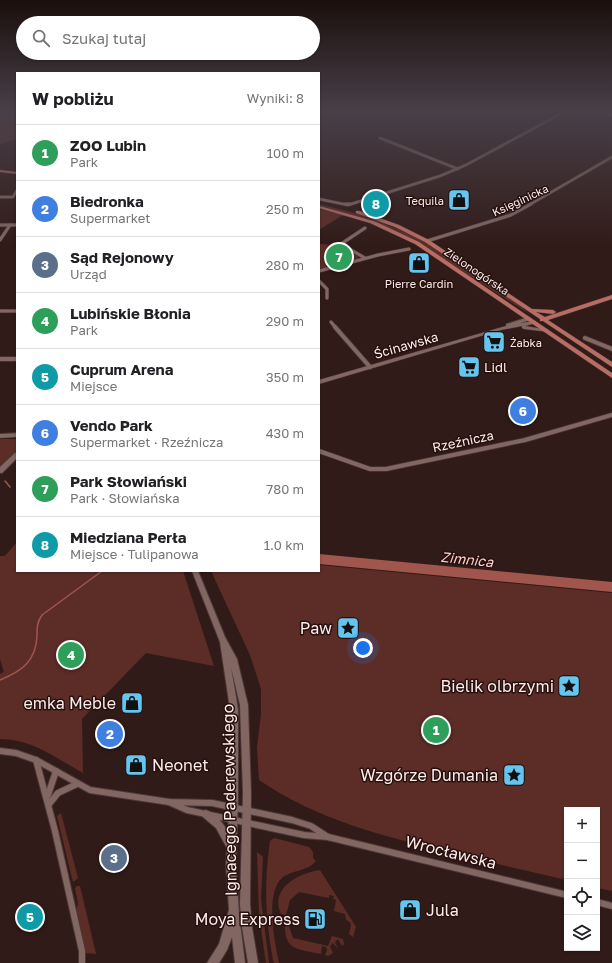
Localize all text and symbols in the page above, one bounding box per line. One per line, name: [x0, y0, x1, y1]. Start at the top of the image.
search box: [16, 16, 320, 60]
icon: search: [30, 27, 52, 49]
text: Szukaj tutaj: [62, 29, 146, 47]
text: W pobliżu: [32, 88, 114, 109]
text: Wyniki: 8: [247, 90, 304, 106]
text: ZOO Lubin: [70, 136, 146, 154]
text: 1: [42, 145, 48, 161]
text: 100 m: [267, 145, 304, 161]
text: Park: [70, 154, 98, 170]
street label: Księginicka: [490, 181, 550, 219]
shop icon: Tequila: [446, 187, 472, 213]
pin: 8: [363, 189, 389, 219]
text: Biedronka: [70, 192, 144, 210]
place label: Tequila: [406, 194, 444, 207]
text: 2: [41, 201, 49, 217]
text: 250 m: [266, 201, 304, 217]
text: Supermarket: [70, 210, 151, 226]
pin: 7: [326, 242, 352, 272]
street label: Zielonogórska: [442, 245, 512, 297]
text: Sąd Rejonowy: [70, 248, 174, 266]
shop icon: Pierre Cardin: [406, 250, 432, 276]
text: 3: [41, 257, 49, 273]
text: 280 m: [266, 257, 304, 273]
text: Urząd: [70, 266, 107, 282]
place label: Pierre Cardin: [385, 277, 453, 290]
text: Lubińskie Błonia: [70, 304, 191, 322]
text: 4: [41, 313, 49, 329]
text: 290 m: [266, 313, 304, 329]
text: Park: [70, 322, 98, 338]
street label: Ścinawska: [372, 328, 440, 362]
supermarket icon: Żabka: [481, 329, 507, 355]
place label: Żabka: [510, 336, 542, 349]
supermarket icon: Lidl: [456, 354, 482, 380]
place label: Lidl: [484, 359, 507, 375]
text: Cuprum Arena: [70, 360, 173, 378]
text: 5: [41, 369, 49, 385]
text: 350 m: [266, 369, 304, 385]
text: Miejsce: [70, 378, 117, 394]
pin: 6: [510, 396, 536, 426]
text: Vendo Park: [70, 416, 153, 434]
text: 6: [41, 425, 49, 441]
text: 430 m: [266, 425, 304, 441]
street label: Rzeźnicza: [431, 427, 495, 455]
text: Supermarket · Rzeźnicza: [70, 434, 223, 450]
text: Park Słowiański: [70, 472, 187, 490]
text: 7: [41, 481, 49, 497]
text: 780 m: [266, 481, 304, 497]
text: Park · Słowiańska: [70, 490, 180, 506]
text: Miedziana Perła: [70, 528, 186, 546]
text: 8: [41, 537, 49, 553]
text: 1.0 km: [264, 537, 304, 553]
text: Miejsce · Tulipanowa: [70, 546, 199, 562]
water label: Zimnica: [440, 548, 495, 570]
place icon: Paw: [335, 615, 361, 641]
place label: Paw: [300, 618, 332, 638]
your location: [353, 638, 373, 658]
pin: 4: [58, 640, 84, 670]
place icon: Bielik olbrzymi: [556, 673, 582, 699]
place label: Bielik olbrzymi: [441, 676, 554, 696]
shop icon: emka Meble: [119, 690, 145, 716]
place label: emka Meble: [24, 693, 116, 713]
street label: Ignacego Paderewskiego: [217, 704, 241, 896]
pin: 1: [423, 715, 449, 745]
pin: 2: [97, 719, 123, 749]
shop icon: Neonet: [123, 752, 149, 778]
place label: Neonet: [152, 755, 209, 775]
place icon: Wzgórze Dumania: [501, 762, 527, 788]
place label: Wzgórze Dumania: [360, 765, 498, 785]
map controls: [564, 807, 600, 951]
button: +: [564, 807, 600, 843]
street label: Wrocławska: [403, 831, 499, 873]
pin: 3: [101, 843, 127, 873]
button: −: [564, 843, 600, 879]
button: locate: [564, 879, 600, 915]
shop icon: Jula: [397, 897, 423, 923]
place label: Jula: [426, 900, 459, 920]
pin: 5: [17, 902, 43, 932]
fuel station icon: Moya Express: [302, 906, 328, 932]
place label: Moya Express: [195, 909, 300, 929]
button: layers: [564, 915, 600, 951]

